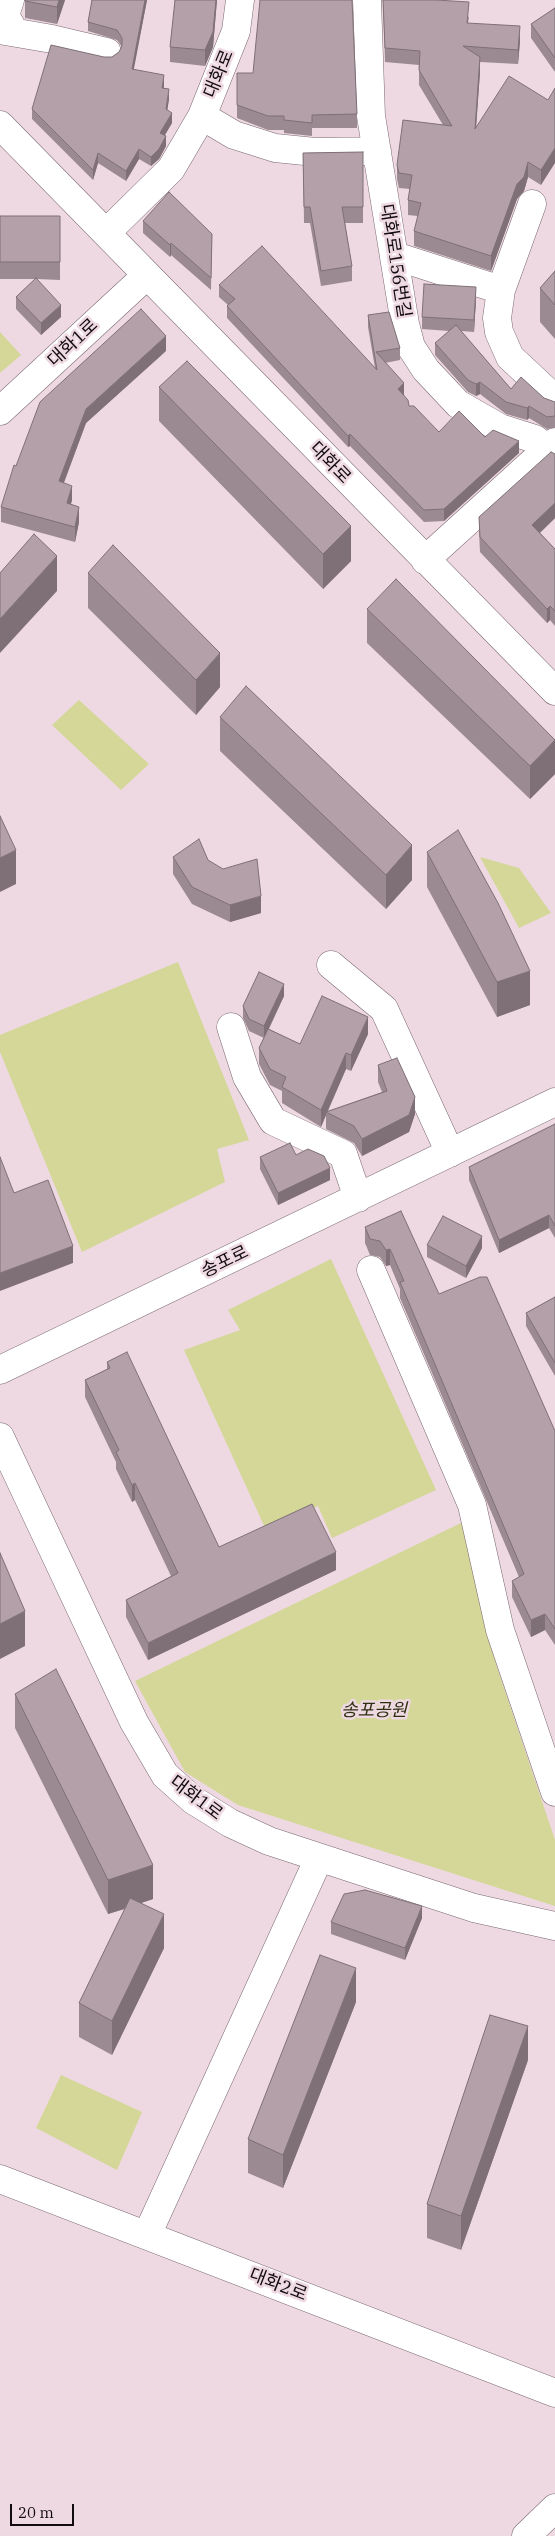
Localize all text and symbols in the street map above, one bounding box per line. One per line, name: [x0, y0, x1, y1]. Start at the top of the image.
street label: 대화로: [200, 47, 238, 101]
street label: 대화로156번길: [375, 202, 415, 320]
street label: 대화1로: [44, 314, 102, 372]
street label: 대화로: [305, 438, 355, 488]
street label: 송포로: [198, 1241, 252, 1283]
park label: 송포공원: [341, 1700, 407, 1722]
street label: 대화1로: [165, 1771, 227, 1825]
street label: 대화2로: [246, 2264, 310, 2306]
scale bar: [12, 2494, 76, 2526]
text: 20 m: [18, 2503, 54, 2522]

